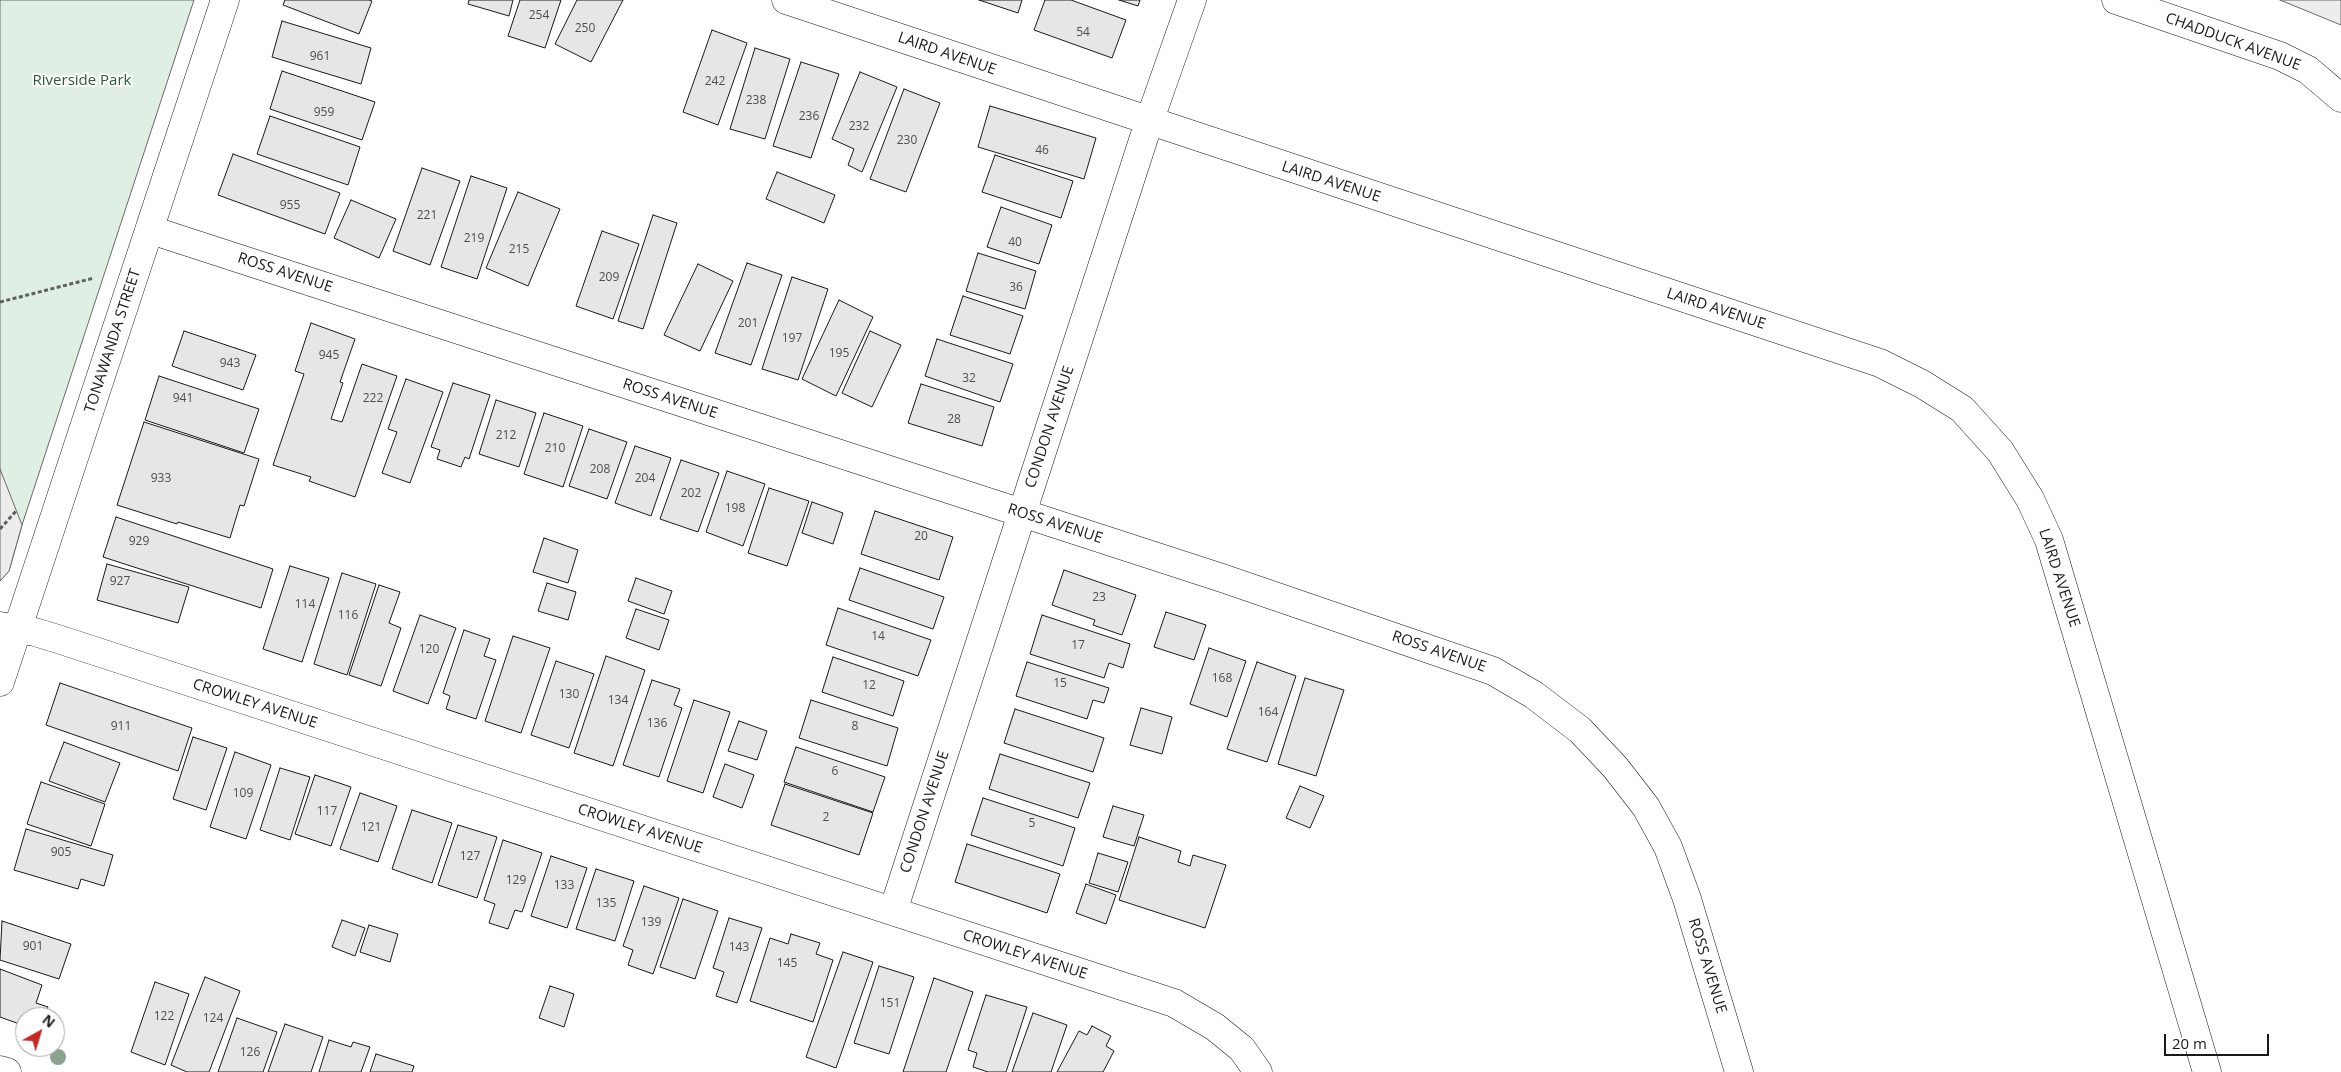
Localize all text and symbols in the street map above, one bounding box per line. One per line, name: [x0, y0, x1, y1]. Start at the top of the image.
house number: 254: [529, 9, 549, 23]
street label: CHADDUCK AVENUE: [2163, 9, 2303, 75]
house number: 250: [575, 22, 595, 36]
house number: 54: [1076, 26, 1090, 40]
street label: LAIRD AVENUE: [895, 29, 999, 79]
house number: 961: [310, 50, 330, 64]
park label: Riverside Park: [33, 72, 131, 90]
house number: 242: [705, 75, 725, 89]
house number: 238: [746, 94, 766, 108]
house number: 959: [314, 106, 334, 120]
house number: 236: [799, 110, 819, 124]
house number: 232: [849, 120, 869, 134]
house number: 230: [897, 134, 917, 148]
house number: 46: [1035, 144, 1049, 158]
street label: LAIRD AVENUE: [1279, 158, 1383, 206]
house number: 955: [280, 199, 300, 213]
house number: 221: [417, 209, 437, 223]
house number: 219: [464, 232, 484, 246]
house number: 40: [1008, 236, 1022, 250]
house number: 215: [509, 243, 529, 257]
street label: ROSS AVENUE: [235, 249, 335, 297]
street label: TONAWANDA STREET: [81, 267, 145, 415]
house number: 209: [599, 271, 619, 285]
house number: 36: [1009, 281, 1023, 295]
street label: LAIRD AVENUE: [1664, 285, 1768, 333]
house number: 201: [738, 317, 758, 331]
house number: 197: [782, 332, 802, 346]
house number: 195: [829, 347, 849, 361]
house number: 945: [319, 349, 339, 363]
house number: 943: [220, 357, 240, 371]
street label: CONDON AVENUE: [1022, 364, 1078, 490]
house number: 32: [962, 372, 976, 386]
street label: ROSS AVENUE: [620, 375, 720, 423]
house number: 941: [173, 392, 193, 406]
house number: 222: [363, 392, 383, 406]
house number: 28: [947, 413, 961, 427]
house number: 212: [496, 429, 516, 443]
house number: 210: [545, 442, 565, 456]
house number: 208: [590, 463, 610, 477]
house number: 933: [151, 472, 171, 486]
house number: 204: [635, 472, 655, 486]
house number: 202: [681, 487, 701, 501]
street label: ROSS AVENUE: [1005, 500, 1105, 548]
house number: 198: [725, 502, 745, 516]
street label: LAIRD AVENUE: [2035, 526, 2083, 630]
house number: 20: [914, 530, 928, 544]
house number: 929: [129, 535, 149, 549]
house number: 927: [110, 575, 130, 589]
house number: 23: [1092, 591, 1106, 605]
house number: 114: [295, 598, 315, 612]
house number: 116: [338, 609, 358, 623]
street label: ROSS AVENUE: [1389, 627, 1489, 677]
house number: 14: [871, 630, 885, 644]
house number: 17: [1071, 639, 1085, 653]
house number: 120: [419, 643, 439, 657]
house number: 168: [1212, 672, 1232, 686]
street label: CROWLEY AVENUE: [190, 675, 320, 733]
house number: 15: [1053, 677, 1067, 691]
house number: 12: [862, 679, 876, 693]
house number: 130: [559, 688, 579, 702]
house number: 134: [608, 694, 628, 708]
house number: 164: [1258, 706, 1278, 720]
house number: 136: [647, 717, 667, 731]
house number: 911: [111, 720, 131, 734]
house number: 8: [852, 720, 858, 734]
street label: CONDON AVENUE: [897, 749, 953, 875]
house number: 6: [832, 765, 838, 779]
house number: 109: [233, 787, 253, 801]
street label: CROWLEY AVENUE: [575, 800, 705, 858]
house number: 117: [317, 805, 337, 819]
house number: 2: [823, 811, 829, 825]
house number: 5: [1029, 817, 1035, 831]
house number: 121: [361, 821, 381, 835]
house number: 905: [51, 846, 71, 860]
house number: 127: [460, 850, 480, 864]
house number: 129: [506, 874, 526, 888]
house number: 133: [554, 879, 574, 893]
house number: 135: [596, 897, 616, 911]
house number: 139: [641, 916, 661, 930]
street label: ROSS AVENUE: [1684, 916, 1730, 1016]
street label: CROWLEY AVENUE: [960, 926, 1090, 984]
house number: 901: [23, 940, 43, 954]
house number: 143: [729, 941, 749, 955]
house number: 145: [777, 957, 797, 971]
house number: 151: [880, 997, 900, 1011]
north arrow: [15, 1007, 65, 1057]
text: N: [39, 1010, 60, 1032]
house number: 122: [154, 1010, 174, 1024]
house number: 124: [203, 1012, 223, 1026]
scale bar: [2166, 1024, 2271, 1056]
text: 20 m: [2172, 1033, 2207, 1053]
house number: 126: [240, 1046, 260, 1060]

